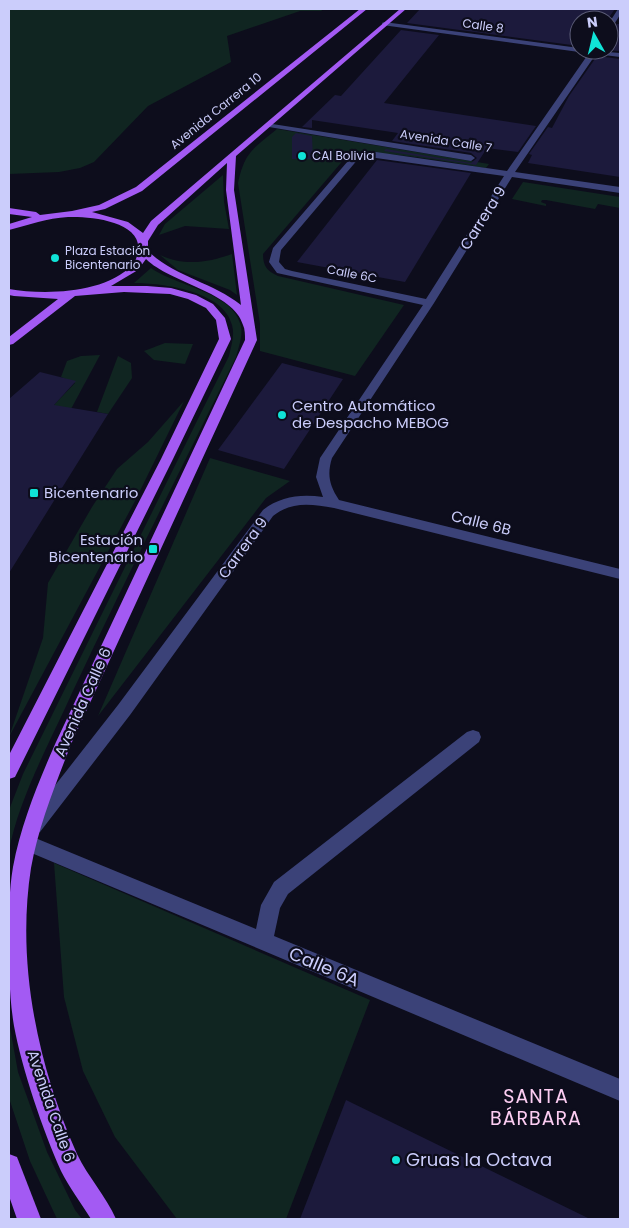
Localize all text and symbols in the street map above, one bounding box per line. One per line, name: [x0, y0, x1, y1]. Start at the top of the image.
north arrow: [569, 10, 619, 60]
text: N: [586, 11, 599, 33]
street label: Calle 8: [461, 14, 505, 37]
street label: Avenida Carrera 10: [166, 68, 265, 153]
street label: Avenida Calle 7: [399, 125, 494, 156]
place label: CAI Bolivia: [312, 147, 374, 164]
marker: CAI Bolivia: [296, 150, 308, 162]
street label: Carrera 9: [455, 182, 510, 254]
place label: Plaza Estación Bicentenario: [65, 242, 150, 273]
marker: Plaza Estación Bicentenario: [49, 252, 61, 264]
street label: Calle 6C: [326, 260, 379, 287]
place label: Centro Automático de Despacho MEBOG: [292, 395, 449, 433]
marker: Centro Automático de Despacho MEBOG: [276, 409, 288, 421]
place label: Bicentenario: [44, 482, 138, 503]
marker: Bicentenario: [28, 487, 40, 499]
street label: Calle 6B: [449, 505, 513, 540]
street label: Carrera 9: [213, 513, 272, 583]
place label: Estación Bicentenario: [49, 529, 143, 567]
marker: Estación Bicentenario: [147, 543, 159, 555]
street label: Avenida Calle 6: [49, 644, 116, 760]
street label: Calle 6A: [285, 940, 363, 993]
street label: Avenida Calle 6: [22, 1047, 81, 1165]
district label: SANTA BÁRBARA: [490, 1083, 582, 1132]
place label: Gruas la Octava: [406, 1147, 552, 1172]
marker: Gruas la Octava: [390, 1154, 402, 1166]

